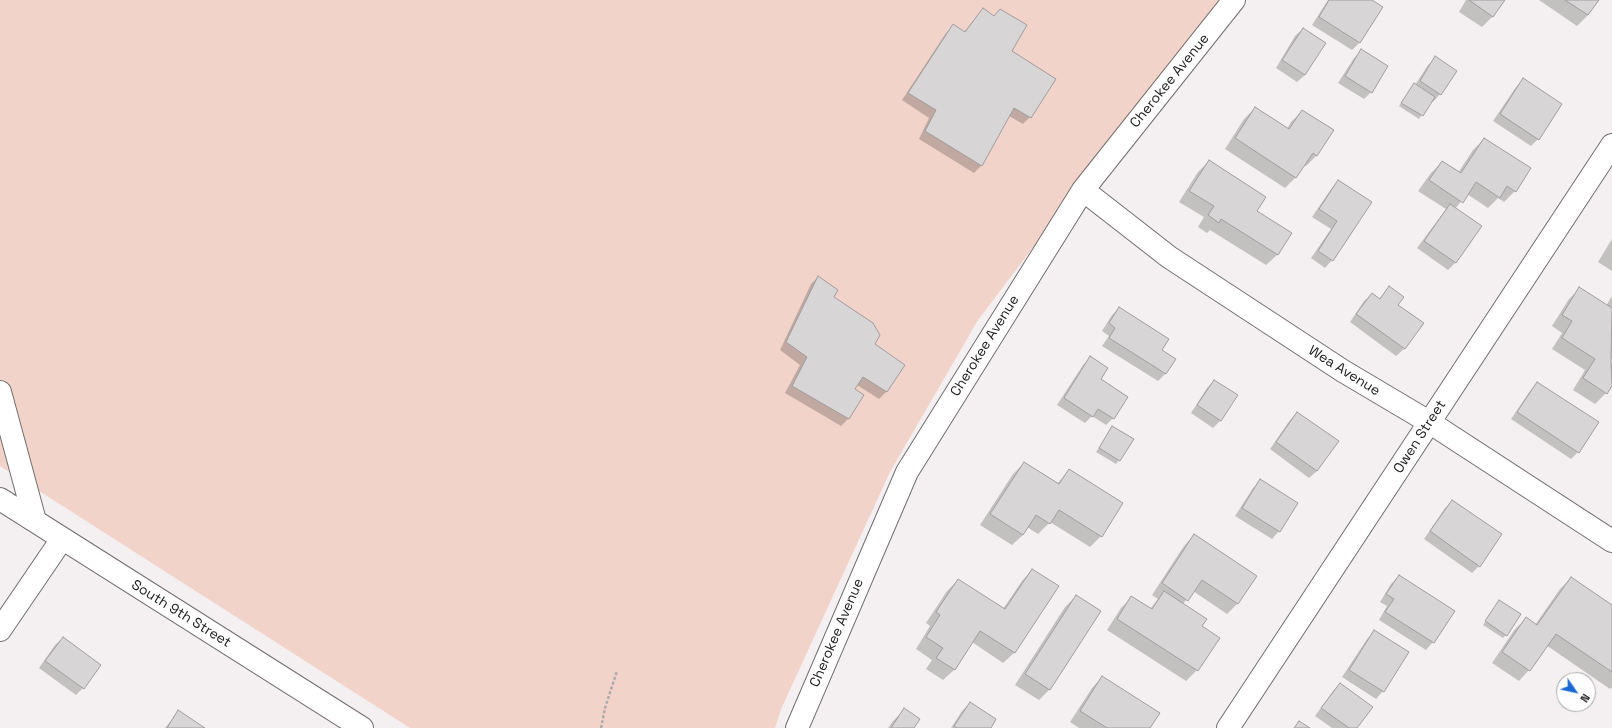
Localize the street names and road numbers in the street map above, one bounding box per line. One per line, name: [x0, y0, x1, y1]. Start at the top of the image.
street label: Cherokee Avenue: [1127, 31, 1213, 131]
street label: Cherokee Avenue: [947, 292, 1023, 400]
street label: Wea Avenue: [1305, 342, 1383, 400]
street label: Owen Street: [1390, 397, 1450, 477]
street label: Cherokee Avenue: [807, 576, 867, 690]
street label: South 9th Street: [128, 577, 234, 651]

